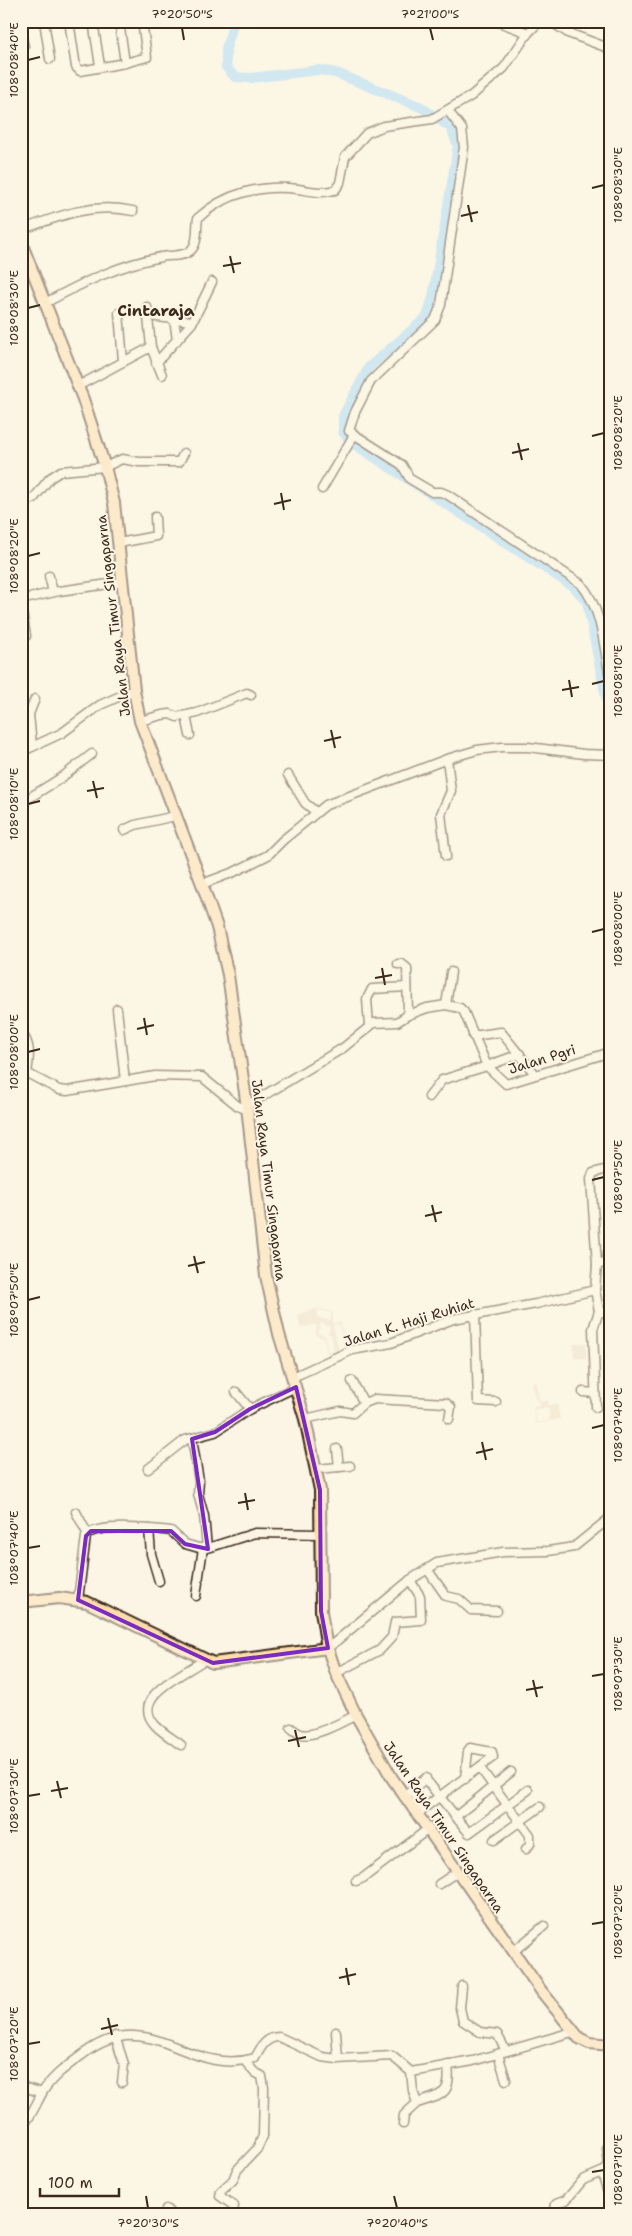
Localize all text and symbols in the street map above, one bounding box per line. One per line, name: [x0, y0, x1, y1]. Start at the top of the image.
text: 7°20'50"S: [151, 6, 213, 22]
text: 7°21'00"S: [401, 6, 460, 22]
text: 108°08'40"E: [6, 22, 22, 98]
text: 108°08'30"E: [610, 147, 626, 223]
text: 108°08'30"E: [6, 270, 22, 346]
district label: Cintaraja: [117, 300, 195, 321]
text: 108°08'20"E: [610, 395, 626, 471]
street label: Jalan Raya Timur Singaparna: [92, 514, 134, 718]
text: 108°08'20"E: [6, 518, 22, 594]
text: 108°08'10"E: [610, 645, 626, 717]
text: 108°08'10"E: [6, 768, 22, 840]
text: 108°08'00"E: [610, 891, 626, 967]
text: 108°08'00"E: [6, 1014, 22, 1090]
street label: Jalan Pgri: [506, 1040, 578, 1078]
street label: Jalan Raya Timur Singaparna: [248, 1078, 290, 1282]
text: 108°07'50"E: [610, 1140, 626, 1214]
text: 108°07'50"E: [6, 1263, 22, 1337]
street label: Jalan K. Haji Ruhiat: [341, 1294, 477, 1350]
text: 108°07'40"E: [610, 1387, 626, 1463]
text: 108°07'40"E: [6, 1510, 22, 1586]
text: 108°07'30"E: [610, 1636, 626, 1712]
street label: Jalan Raya Timur Singaparna: [380, 1738, 508, 1916]
text: 108°07'30"E: [6, 1758, 22, 1834]
text: 108°07'20"E: [610, 1884, 626, 1960]
text: 108°07'20"E: [6, 2006, 22, 2082]
text: 108°07'10"E: [610, 2134, 626, 2206]
scale bar: [40, 2166, 119, 2198]
text: 100 m: [48, 2173, 93, 2193]
text: 7°20'30"S: [117, 2215, 179, 2231]
text: 7°20'40"S: [366, 2215, 428, 2231]

